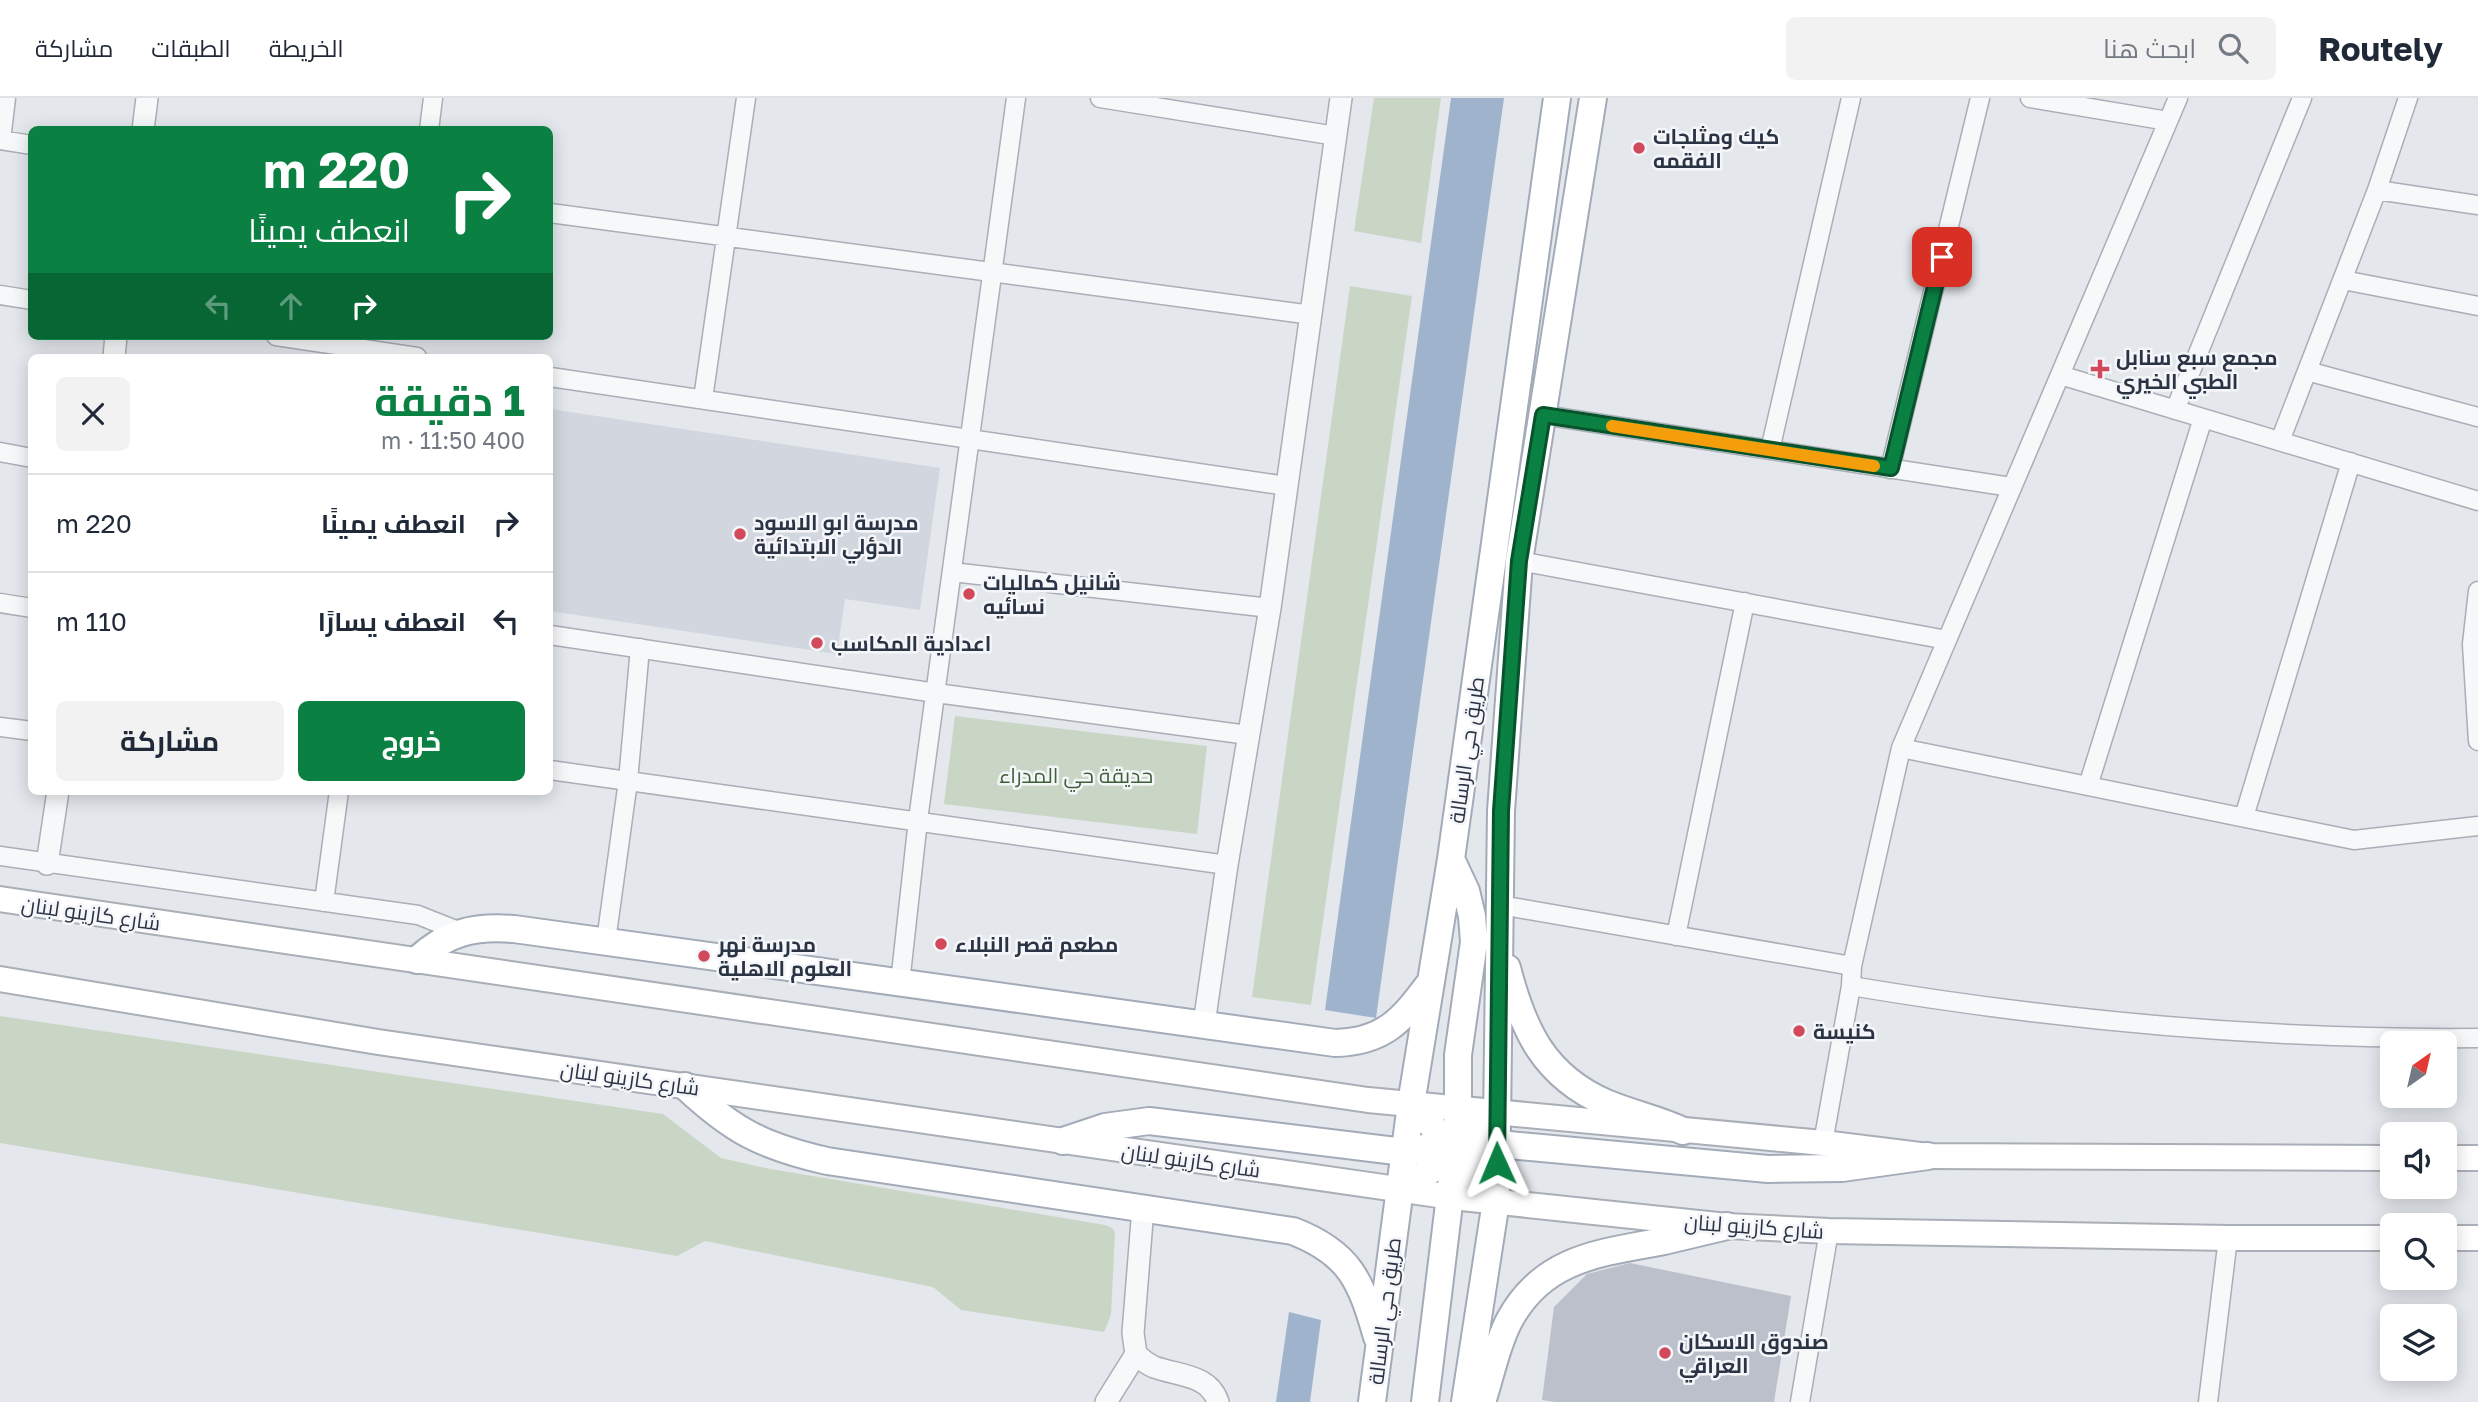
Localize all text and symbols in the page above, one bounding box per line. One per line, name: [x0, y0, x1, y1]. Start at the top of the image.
search box: [1786, 17, 2276, 80]
icon: search: [2214, 29, 2252, 67]
text: Routely: [2318, 29, 2443, 68]
text: مشاركة: [35, 33, 113, 62]
text: الطبقات: [151, 33, 231, 62]
text: الخريطة: [269, 33, 344, 62]
text: ابحث هنا: [2103, 33, 2196, 64]
place label: كيك ومثلجات الفقمه: [1653, 123, 1779, 173]
text: 220 m: [263, 140, 410, 199]
marker: كيك ومثلجات الفقمه: [1631, 140, 1647, 156]
icon: right: [434, 154, 525, 245]
text: انعطف يمينًا: [248, 211, 410, 249]
pin: [1912, 227, 1972, 287]
icon: arrive: [1923, 238, 1961, 276]
icon: left: [199, 287, 237, 325]
icon: ahead: [272, 287, 310, 325]
icon: right: [345, 287, 383, 325]
place label: مجمع سبع سنابل الطبي الخيري: [2116, 344, 2278, 399]
marker: مجمع سبع سنابل الطبي الخيري: [2090, 359, 2110, 379]
text: 1 دقيقة: [374, 375, 525, 425]
button: close: [56, 377, 130, 451]
text: 400 m · 11:50: [381, 426, 525, 454]
icon: right: [487, 504, 525, 542]
text: 220 m: [56, 508, 132, 539]
text: انعطف يمينًا: [321, 508, 466, 539]
place label: مدرسة ابو الاسود الدؤلي الابتدائية: [754, 509, 919, 564]
marker: مدرسة ابو الاسود الدؤلي الابتدائية: [732, 526, 748, 542]
place label: شانيل كماليات نسائيه: [983, 569, 1121, 619]
marker: شانيل كماليات نسائيه: [961, 586, 977, 602]
icon: left: [487, 602, 525, 640]
text: 110 m: [56, 606, 127, 637]
text: انعطف يسارًا: [318, 606, 466, 637]
place label: اعدادية المكاسب: [831, 630, 991, 656]
marker: اعدادية المكاسب: [809, 635, 825, 651]
street label: طريق حي الرسالة: [1443, 675, 1493, 826]
button: مشاركة: [56, 701, 284, 781]
button: خروج: [298, 701, 525, 781]
park label: حديقة حي المدراء: [999, 762, 1153, 792]
street label: شارع كازينو لبنان: [20, 890, 162, 938]
place label: مدرسة نهر العلوم الاهلية: [717, 931, 852, 983]
place label: مطعم قصر النبلاء: [955, 931, 1118, 959]
marker: مطعم قصر النبلاء: [933, 936, 949, 952]
marker: مدرسة نهر العلوم الاهلية: [696, 948, 712, 964]
place label: كنيسة: [1813, 1018, 1876, 1044]
marker: كنيسة: [1791, 1023, 1807, 1039]
north arrow: [2380, 1031, 2457, 1108]
map controls: [2380, 1031, 2457, 1381]
street label: شارع كازينو لبنان: [559, 1055, 701, 1103]
button: sound: [2380, 1122, 2457, 1199]
position arrow: [1460, 1126, 1534, 1200]
street label: شارع كازينو لبنان: [1120, 1137, 1262, 1185]
street label: شارع كازينو لبنان: [1683, 1208, 1825, 1246]
button: search: [2380, 1213, 2457, 1290]
street label: طريق حي الرسالة: [1362, 1236, 1410, 1386]
button: layers: [2380, 1304, 2457, 1381]
place label: صندوق الاسكان العراقي: [1679, 1328, 1829, 1383]
marker: صندوق الاسكان العراقي: [1657, 1345, 1673, 1361]

